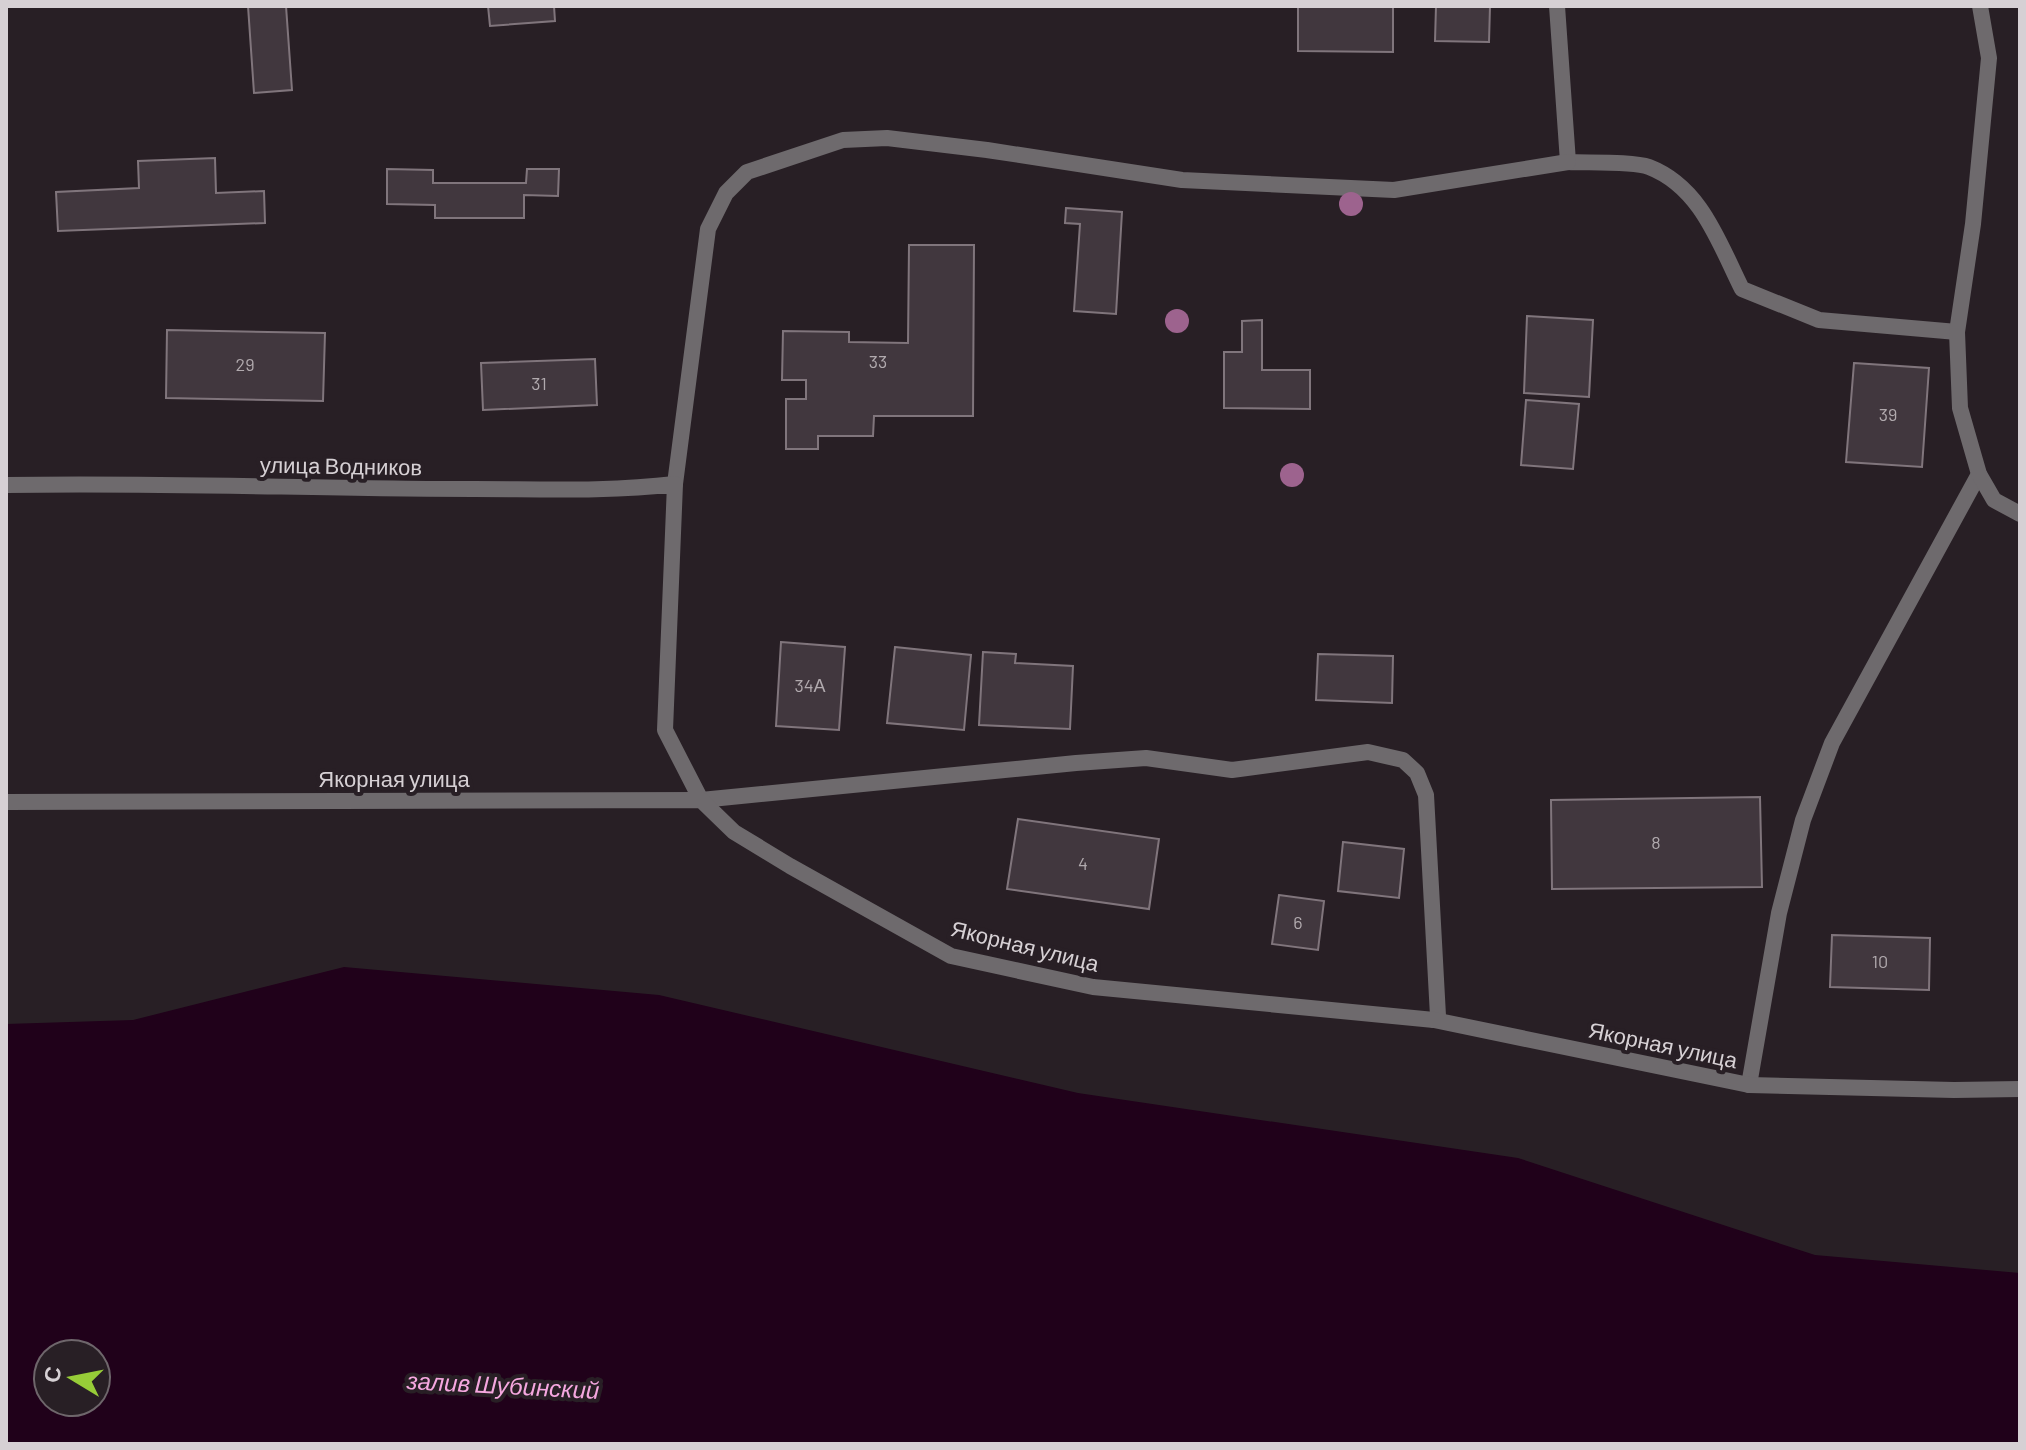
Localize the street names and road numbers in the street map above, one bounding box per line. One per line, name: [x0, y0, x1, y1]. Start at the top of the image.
street label: улица Водников: [260, 451, 422, 480]
street label: Якорная улица: [318, 765, 470, 792]
street label: Якорная улица: [948, 914, 1103, 977]
street label: Якорная улица: [1586, 1016, 1741, 1074]

